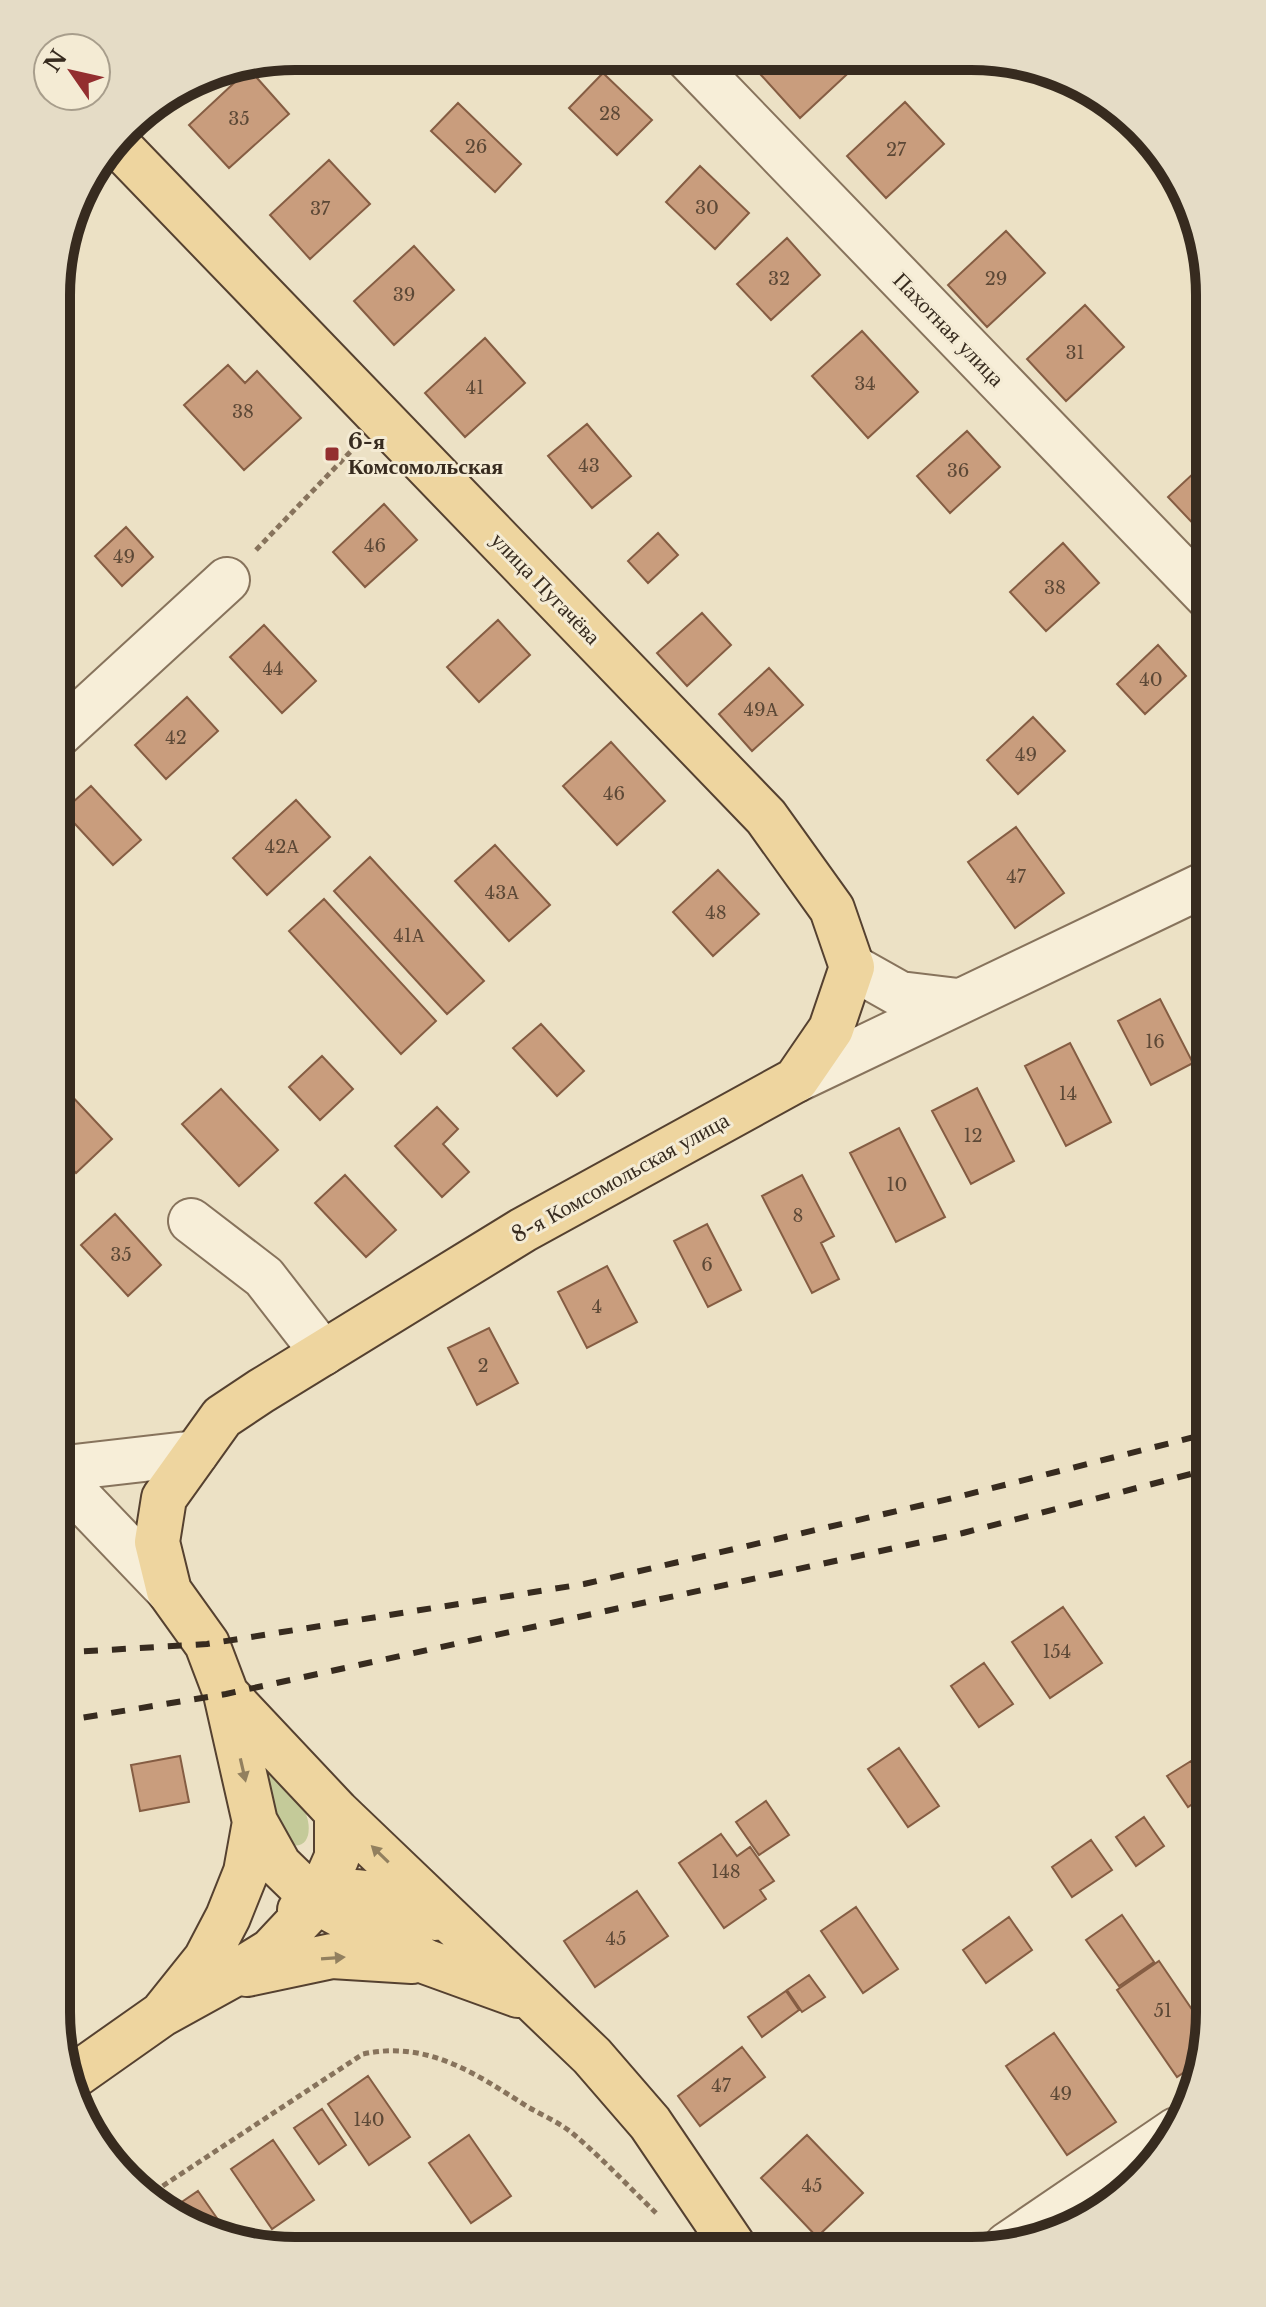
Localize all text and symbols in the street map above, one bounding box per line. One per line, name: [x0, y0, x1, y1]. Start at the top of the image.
north arrow: [32, 32, 112, 112]
text: N: [39, 45, 73, 77]
house number: 28: [599, 103, 621, 125]
house number: 35: [228, 108, 250, 130]
house number: 26: [465, 136, 487, 158]
house number: 27: [886, 139, 907, 161]
house number: 30: [695, 197, 719, 219]
house number: 37: [310, 198, 331, 220]
street label: Пахотная улица: [887, 267, 1010, 392]
house number: 32: [768, 268, 790, 290]
house number: 29: [985, 268, 1007, 290]
house number: 39: [393, 284, 415, 306]
house number: 31: [1065, 342, 1085, 364]
house number: 34: [854, 373, 876, 395]
house number: 41: [466, 377, 484, 399]
house number: 38: [232, 401, 254, 423]
place label: 6-я Комсомольская: [348, 428, 503, 480]
marker: 6-я Комсомольская: [323, 445, 341, 463]
house number: 43: [578, 455, 600, 477]
house number: 36: [947, 460, 969, 482]
street label: улица Пугачёва: [485, 526, 606, 650]
house number: 46: [364, 535, 386, 557]
house number: 49: [113, 546, 135, 568]
house number: 38: [1044, 577, 1066, 599]
house number: 44: [262, 658, 284, 680]
house number: 40: [1139, 669, 1163, 691]
house number: 49А: [743, 699, 779, 721]
house number: 42: [165, 727, 187, 749]
house number: 49: [1015, 744, 1037, 766]
house number: 46: [603, 783, 625, 805]
house number: 42А: [265, 836, 299, 858]
house number: 47: [1006, 866, 1027, 888]
house number: 43А: [485, 882, 519, 904]
house number: 48: [705, 902, 727, 924]
house number: 41А: [393, 925, 425, 947]
house number: 16: [1145, 1031, 1165, 1053]
house number: 14: [1059, 1083, 1077, 1105]
street label: 8-я Комсомольская улица: [507, 1106, 734, 1249]
house number: 12: [963, 1125, 983, 1147]
house number: 10: [887, 1174, 907, 1196]
house number: 8: [793, 1205, 803, 1227]
house number: 35: [110, 1244, 132, 1266]
house number: 6: [701, 1254, 713, 1276]
house number: 4: [592, 1296, 602, 1318]
house number: 2: [477, 1355, 489, 1377]
house number: 154: [1043, 1641, 1071, 1663]
one-way arrow: [237, 1758, 250, 1783]
one-way arrow: [371, 1845, 390, 1864]
house number: 148: [711, 1861, 741, 1883]
house number: 45: [606, 1928, 626, 1950]
one-way arrow: [321, 1951, 346, 1964]
house number: 51: [1154, 2000, 1172, 2022]
house number: 47: [711, 2075, 732, 2097]
house number: 49: [1050, 2083, 1072, 2105]
house number: 140: [353, 2109, 385, 2131]
house number: 45: [802, 2175, 822, 2197]

